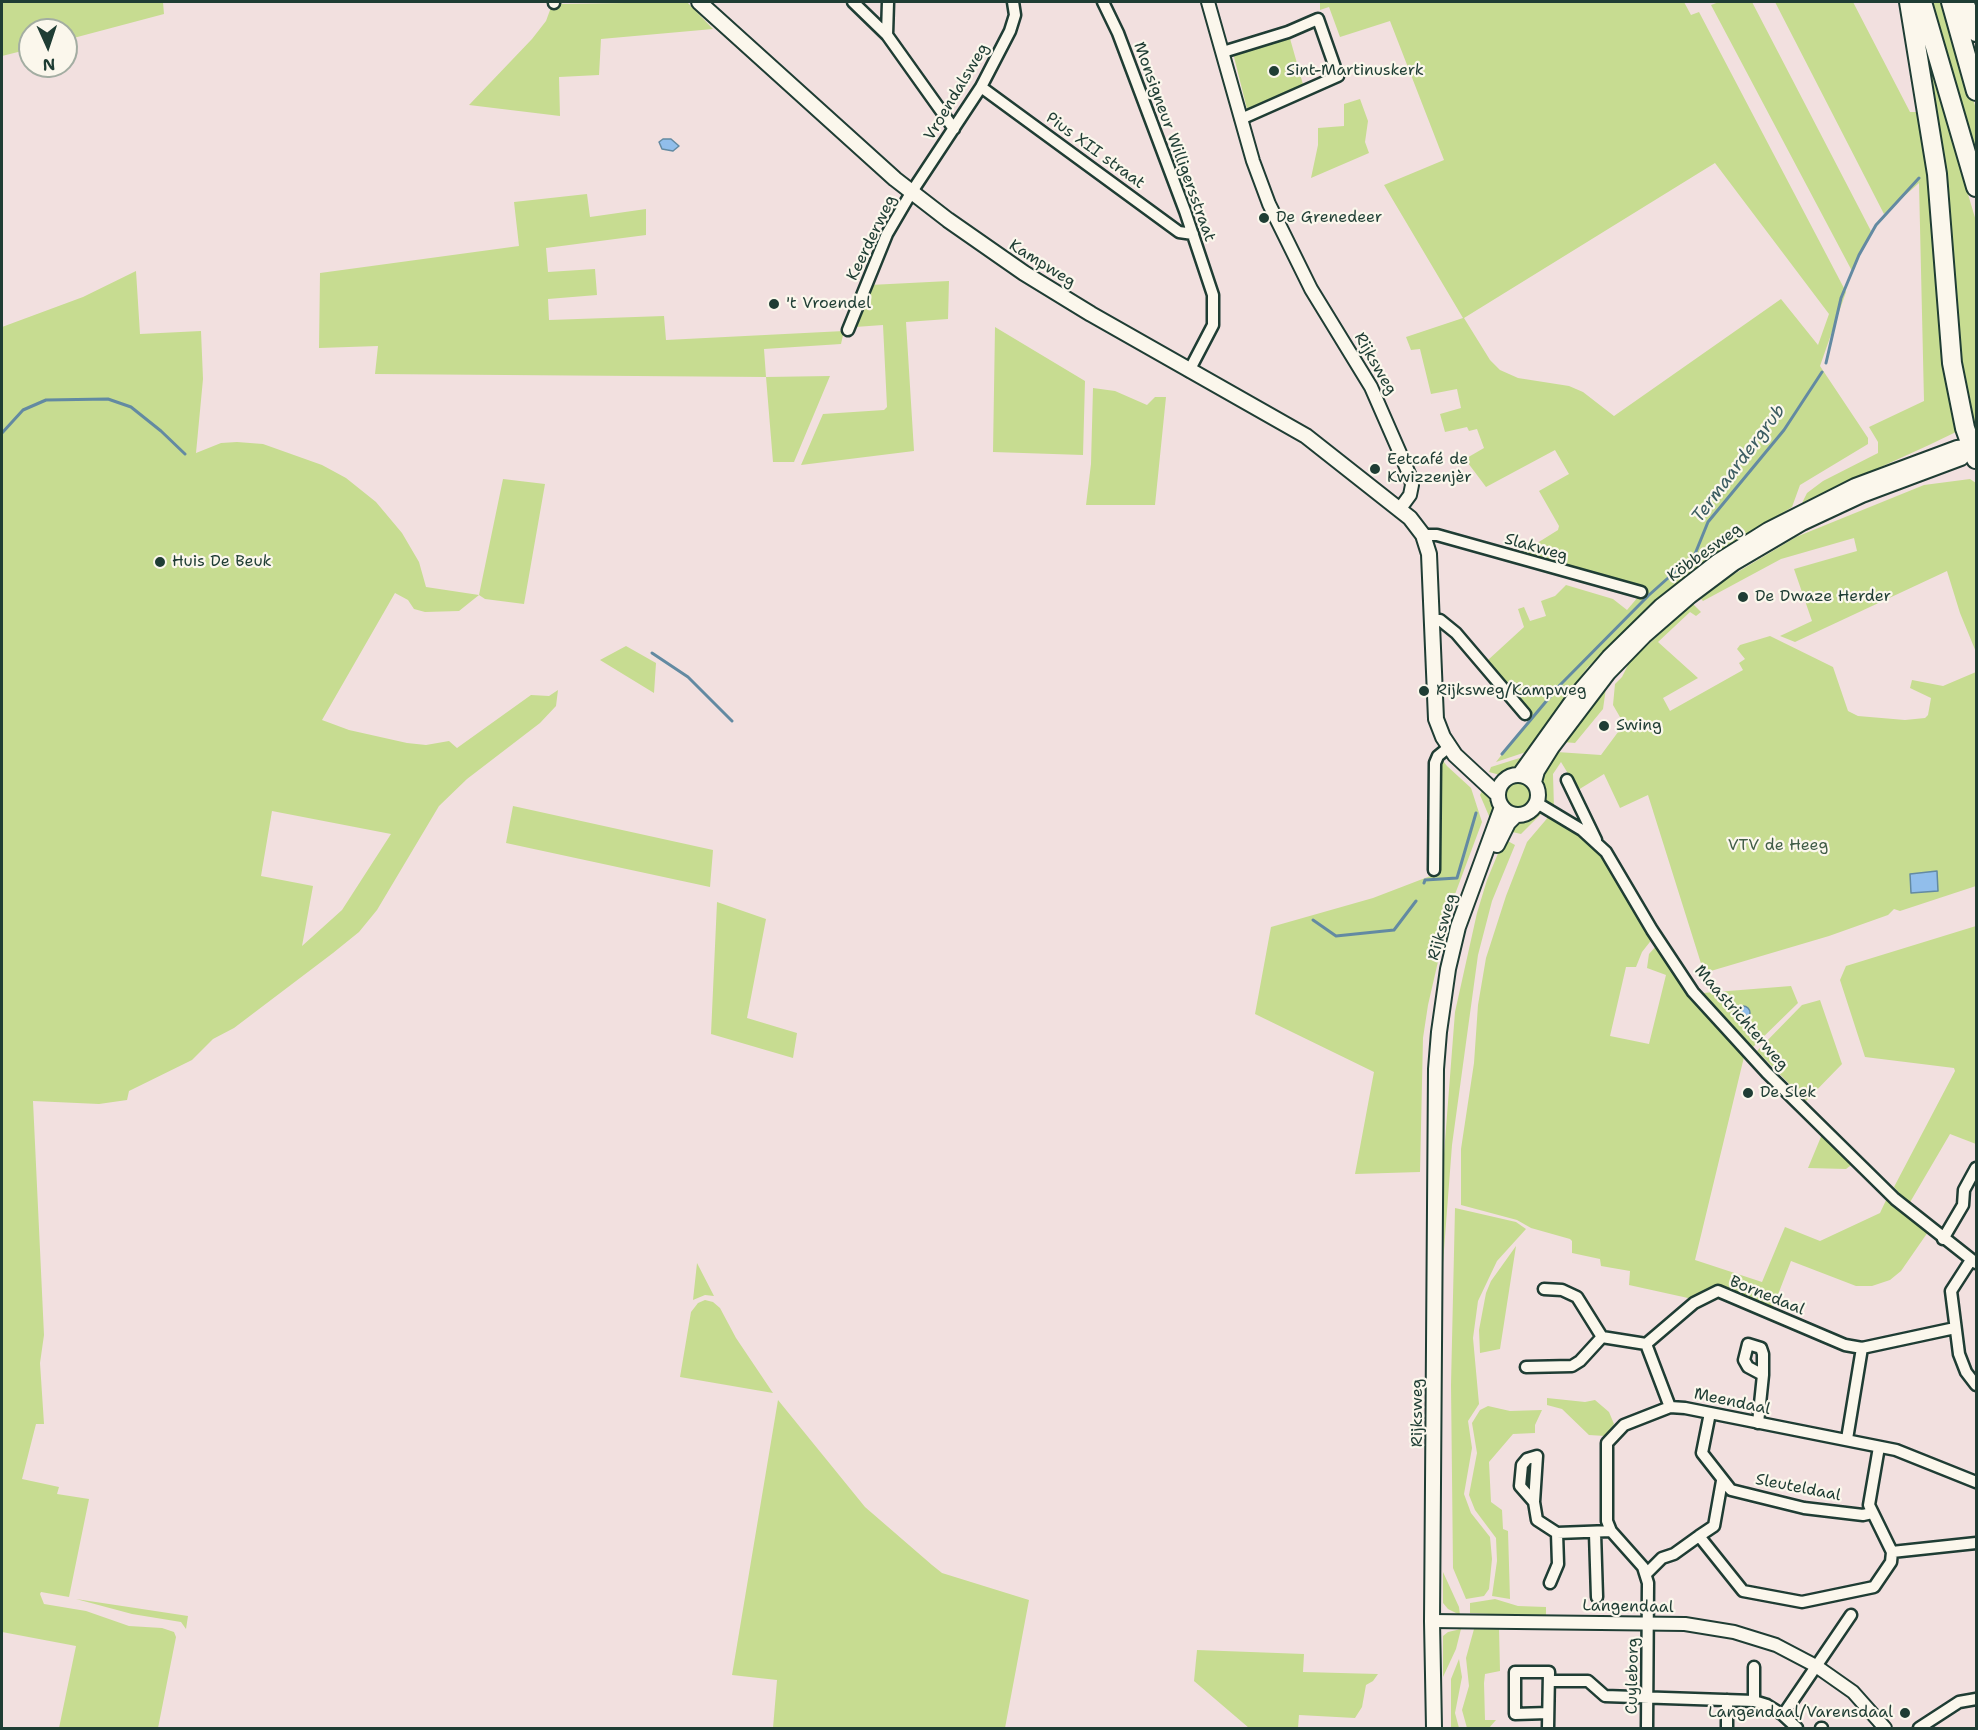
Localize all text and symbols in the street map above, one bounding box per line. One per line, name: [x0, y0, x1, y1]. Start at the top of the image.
north arrow: [18, 18, 78, 78]
street label: Vroendalsweg: [920, 40, 994, 144]
street label: Monsigneur Willigersstraat: [1129, 40, 1219, 244]
text: N: [42, 54, 56, 75]
place label: Sint-Martinuskerk: [1286, 61, 1424, 81]
marker: Sint-Martinuskerk: [1267, 64, 1281, 78]
street label: Pius XII straat: [1042, 109, 1148, 193]
street label: Keerderweg: [843, 192, 901, 284]
place label: De Grenedeer: [1276, 208, 1382, 228]
marker: De Grenedeer: [1257, 211, 1271, 225]
street label: Kampweg: [1005, 236, 1079, 292]
place label: 't Vroendel: [786, 294, 871, 314]
marker: 't Vroendel: [767, 297, 781, 311]
street label: Rijksweg: [1350, 329, 1400, 399]
water label: Termaardergrub: [1688, 401, 1790, 527]
place label: Eetcafé de Kwizzenjèr: [1387, 450, 1472, 488]
marker: Eetcafé de Kwizzenjèr: [1368, 462, 1382, 476]
street label: Köbbesweg: [1664, 520, 1746, 586]
street label: Slakweg: [1502, 530, 1570, 566]
place label: Huis De Beuk: [172, 552, 272, 572]
marker: Huis De Beuk: [153, 555, 167, 569]
place label: De Dwaze Herder: [1755, 587, 1891, 607]
marker: De Dwaze Herder: [1736, 590, 1750, 604]
place label: Rijksweg/Kampweg: [1436, 681, 1587, 701]
marker: Rijksweg/Kampweg: [1417, 684, 1431, 698]
place label: Swing: [1616, 716, 1662, 736]
marker: Swing: [1597, 719, 1611, 733]
park label: VTV de Heeg: [1728, 836, 1828, 856]
street label: Rijksweg: [1424, 891, 1462, 963]
street label: Maastrichterweg: [1690, 961, 1792, 1075]
place label: De Slek: [1760, 1083, 1817, 1103]
marker: De Slek: [1741, 1086, 1755, 1100]
street label: Bornedaal: [1727, 1272, 1807, 1320]
street label: Rijksweg: [1408, 1379, 1428, 1447]
street label: Meendaal: [1692, 1385, 1772, 1419]
street label: Sleuteldaal: [1754, 1470, 1842, 1506]
street label: Langendaal: [1582, 1597, 1674, 1617]
street label: Cuyleborg: [1623, 1637, 1643, 1715]
place label: Langendaal/Varensdaal: [1708, 1703, 1893, 1723]
marker: Langendaal/Varensdaal: [1898, 1706, 1912, 1720]

